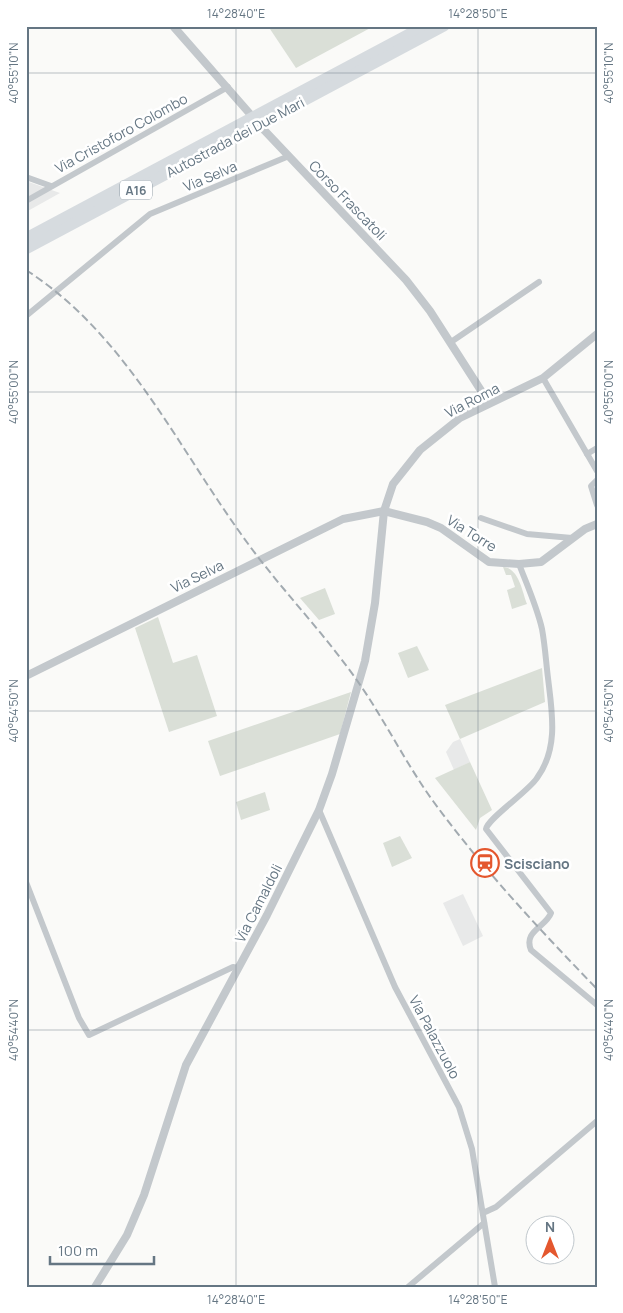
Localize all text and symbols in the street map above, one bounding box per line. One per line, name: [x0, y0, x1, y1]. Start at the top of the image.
text: 14°28'40"E: [207, 5, 265, 22]
text: 14°28'50"E: [448, 5, 508, 22]
text: 40°55'10"N: [5, 42, 22, 104]
text: 40°55'10"N: [600, 42, 617, 104]
street label: Via Cristoforo Colombo: [51, 89, 191, 177]
street label: Autostrada dei Due Mari: [162, 92, 308, 182]
street label: Via Selva: [180, 156, 240, 196]
street label: Corso Frascatoli: [305, 156, 391, 244]
road number: A16: [120, 180, 152, 200]
text: 40°55'00"N: [5, 360, 22, 424]
text: 40°55'00"N: [600, 360, 617, 424]
street label: Via Roma: [441, 378, 503, 422]
street label: Via Torre: [443, 510, 501, 556]
street label: Via Selva: [167, 555, 227, 597]
text: 40°54'50"N: [5, 679, 22, 743]
text: 40°54'50"N: [600, 679, 617, 743]
station icon: Scisciano: [470, 848, 500, 878]
place label: Scisciano: [504, 854, 570, 873]
street label: Via Camaldoli: [230, 860, 286, 946]
street label: Via Palazzuolo: [405, 992, 465, 1082]
text: 40°54'40"N: [5, 999, 22, 1061]
text: 40°54'40"N: [600, 999, 617, 1061]
north arrow: [526, 1216, 576, 1266]
text: N: [545, 1217, 555, 1236]
scale bar: [50, 1233, 154, 1265]
text: 100 m: [58, 1240, 98, 1261]
text: 14°28'40"E: [207, 1291, 265, 1308]
text: 14°28'50"E: [448, 1291, 508, 1308]

